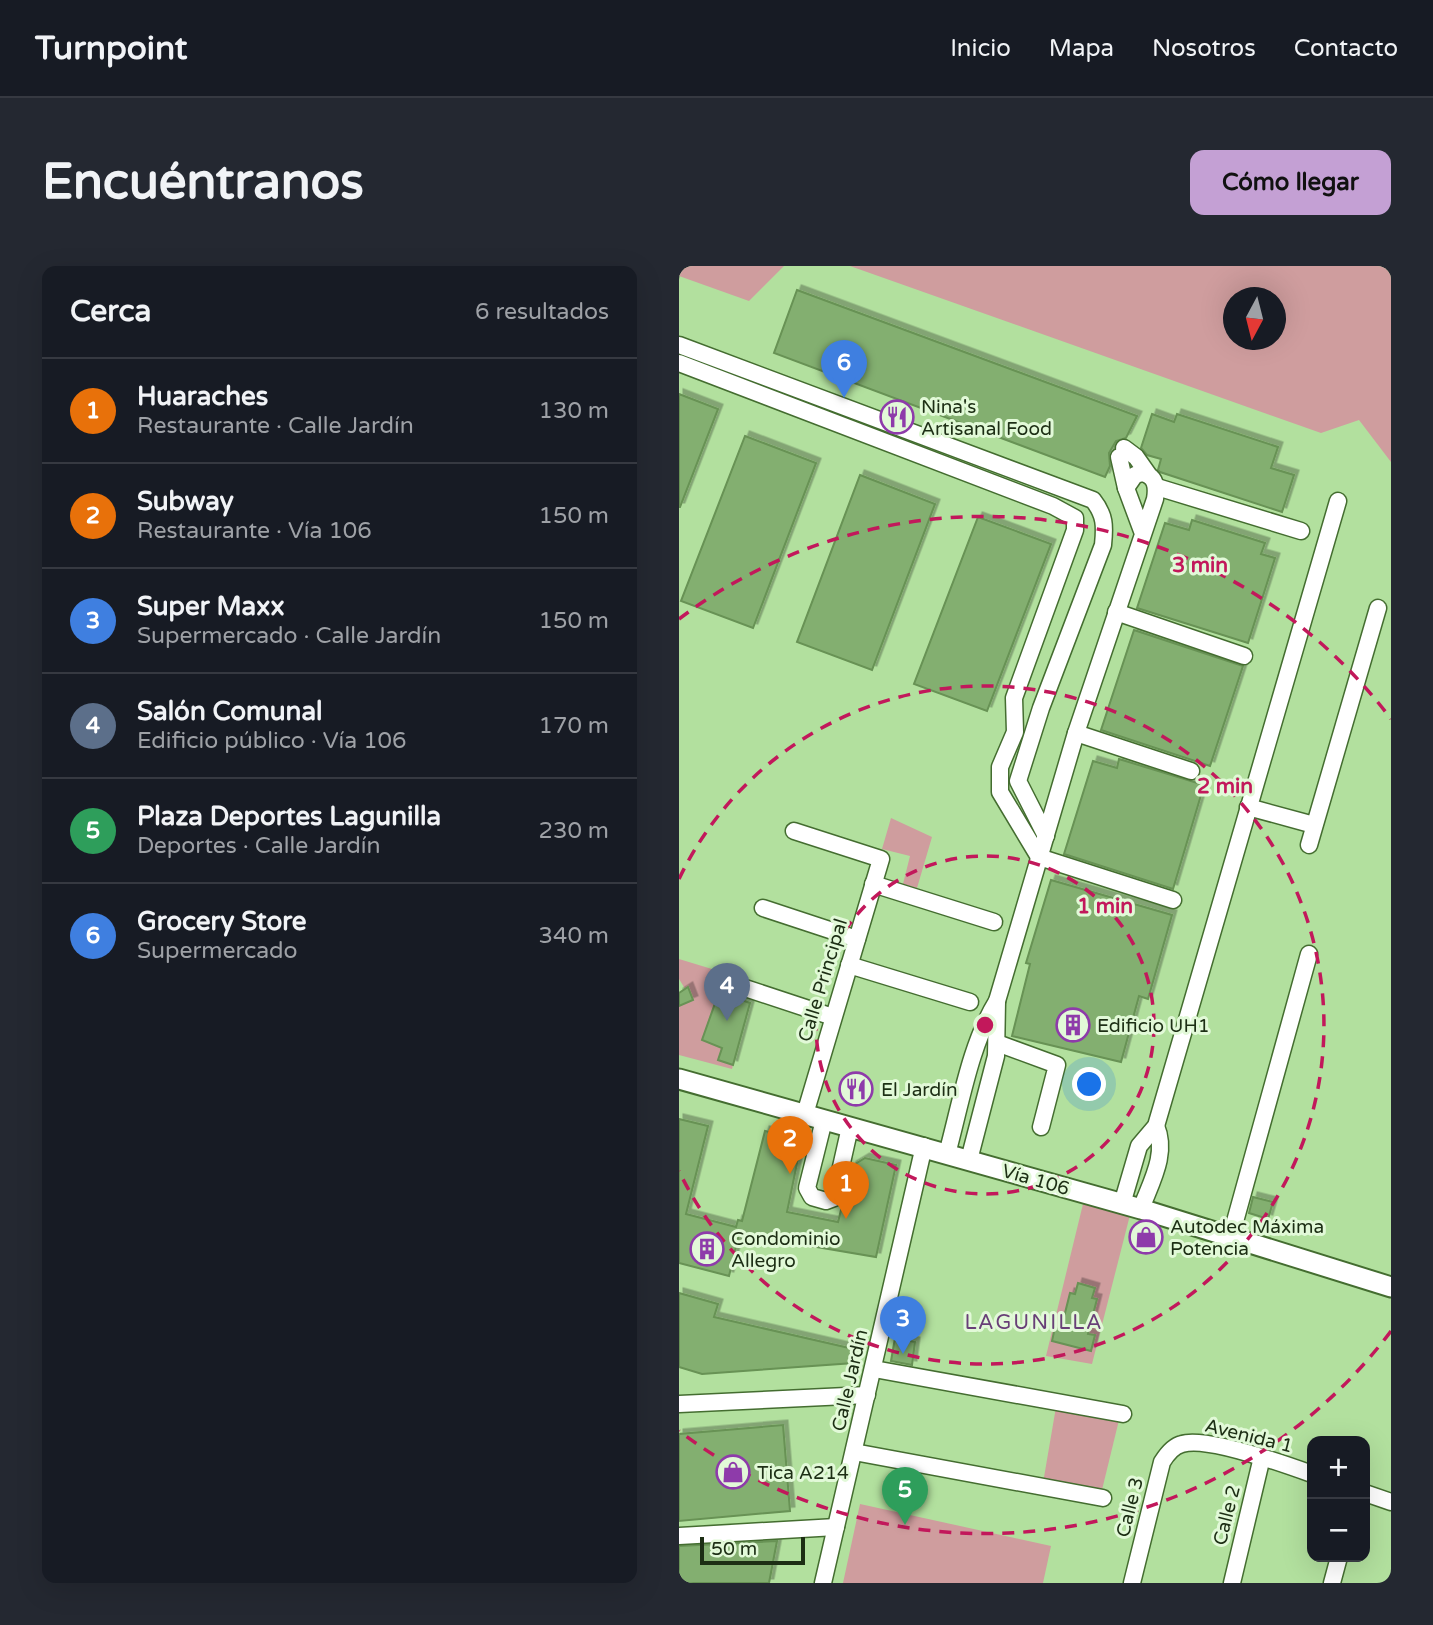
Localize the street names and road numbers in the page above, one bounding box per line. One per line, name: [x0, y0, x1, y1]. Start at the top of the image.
street label: Calle Principal: [794, 916, 852, 1044]
street label: Vía 106: [999, 1160, 1072, 1200]
street label: Calle Jardín: [828, 1327, 872, 1433]
street label: Avenida 1: [1202, 1414, 1295, 1458]
street label: Calle 3: [1112, 1475, 1148, 1539]
street label: Calle 2: [1209, 1483, 1245, 1547]

